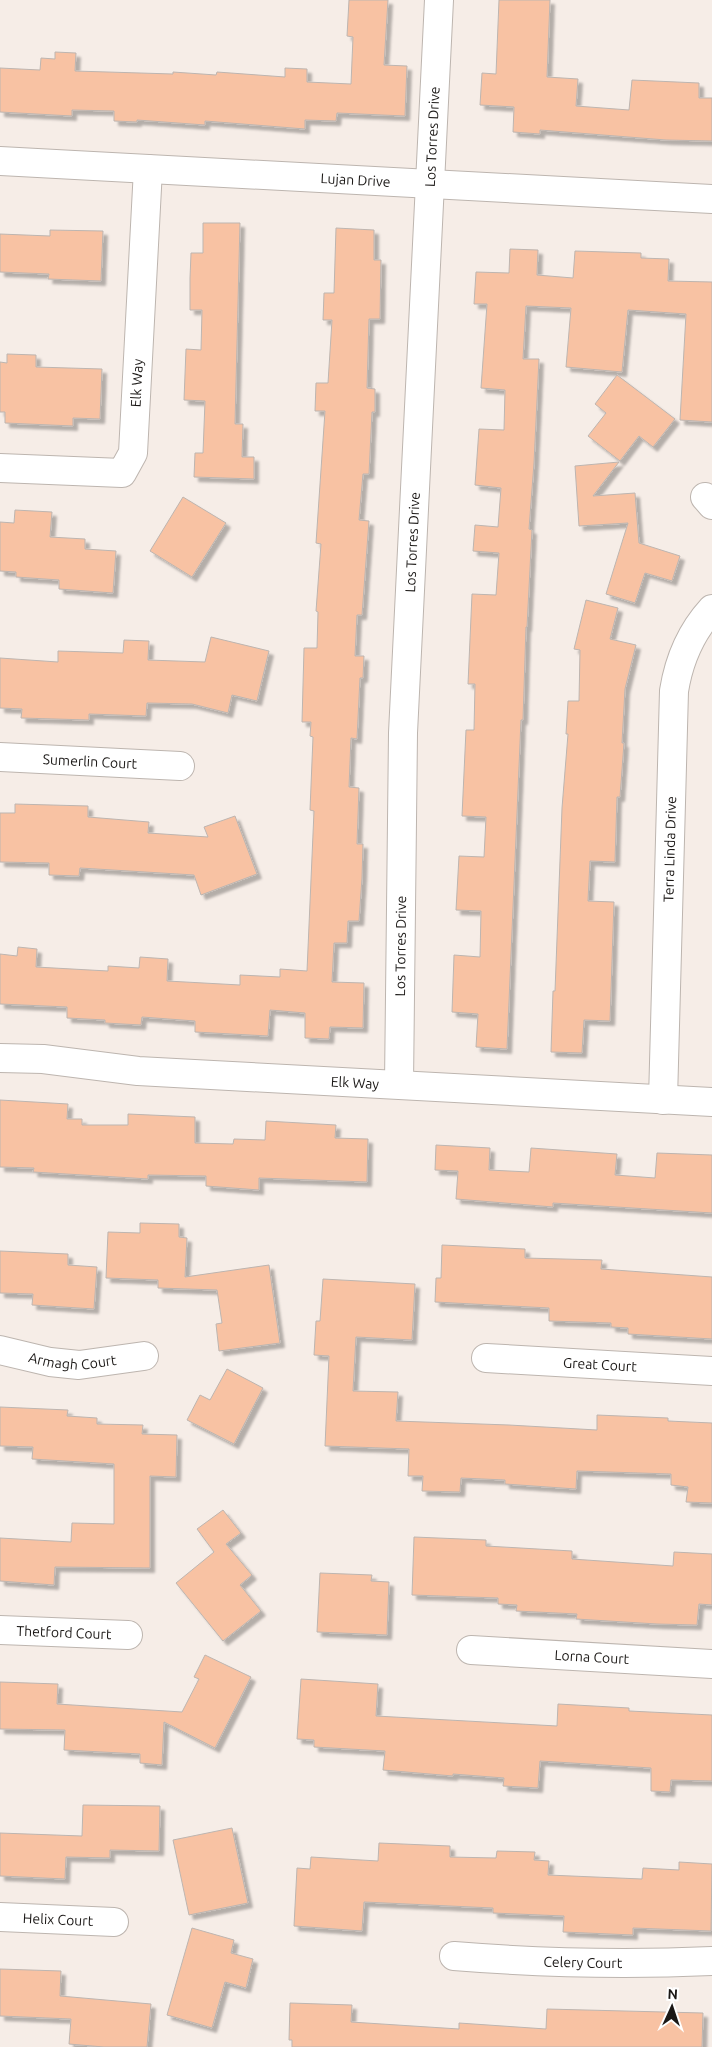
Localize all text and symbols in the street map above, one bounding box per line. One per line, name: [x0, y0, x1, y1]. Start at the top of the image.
street label: Los Torres Drive: [422, 86, 443, 187]
street label: Lujan Drive: [320, 170, 391, 190]
street label: Elk Way: [127, 358, 146, 408]
street label: Los Torres Drive: [402, 492, 423, 593]
street label: Sumerlin Court: [42, 751, 138, 772]
street label: Terra Linda Drive: [660, 796, 679, 902]
street label: Los Torres Drive: [392, 896, 409, 996]
street label: Elk Way: [330, 1073, 380, 1092]
street label: Armagh Court: [27, 1349, 118, 1373]
street label: Great Court: [562, 1354, 638, 1375]
street label: Thetford Court: [16, 1623, 112, 1642]
street label: Lorna Court: [554, 1647, 630, 1667]
street label: Helix Court: [22, 1910, 94, 1929]
street label: Celery Court: [543, 1953, 623, 1971]
north arrow: [647, 1982, 697, 2032]
text: N: [667, 1986, 678, 2002]

